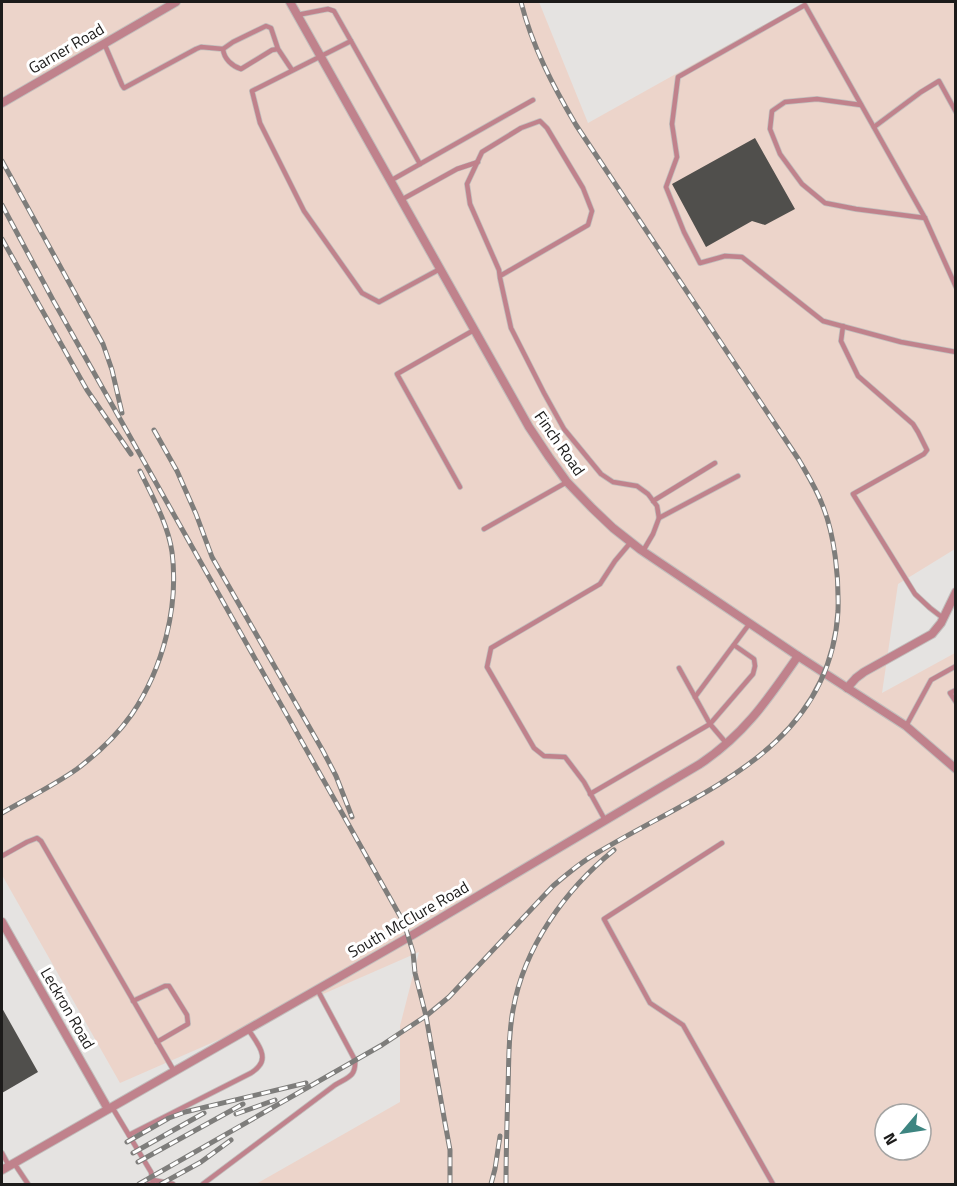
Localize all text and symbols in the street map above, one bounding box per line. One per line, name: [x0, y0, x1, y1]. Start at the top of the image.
street label: Garner Road: [24, 17, 108, 79]
street label: Finch Road: [529, 406, 591, 480]
street label: South McClure Road: [343, 875, 473, 963]
street label: Leckron Road: [35, 963, 101, 1053]
north arrow: [873, 1102, 933, 1162]
text: N: [877, 1129, 903, 1150]

